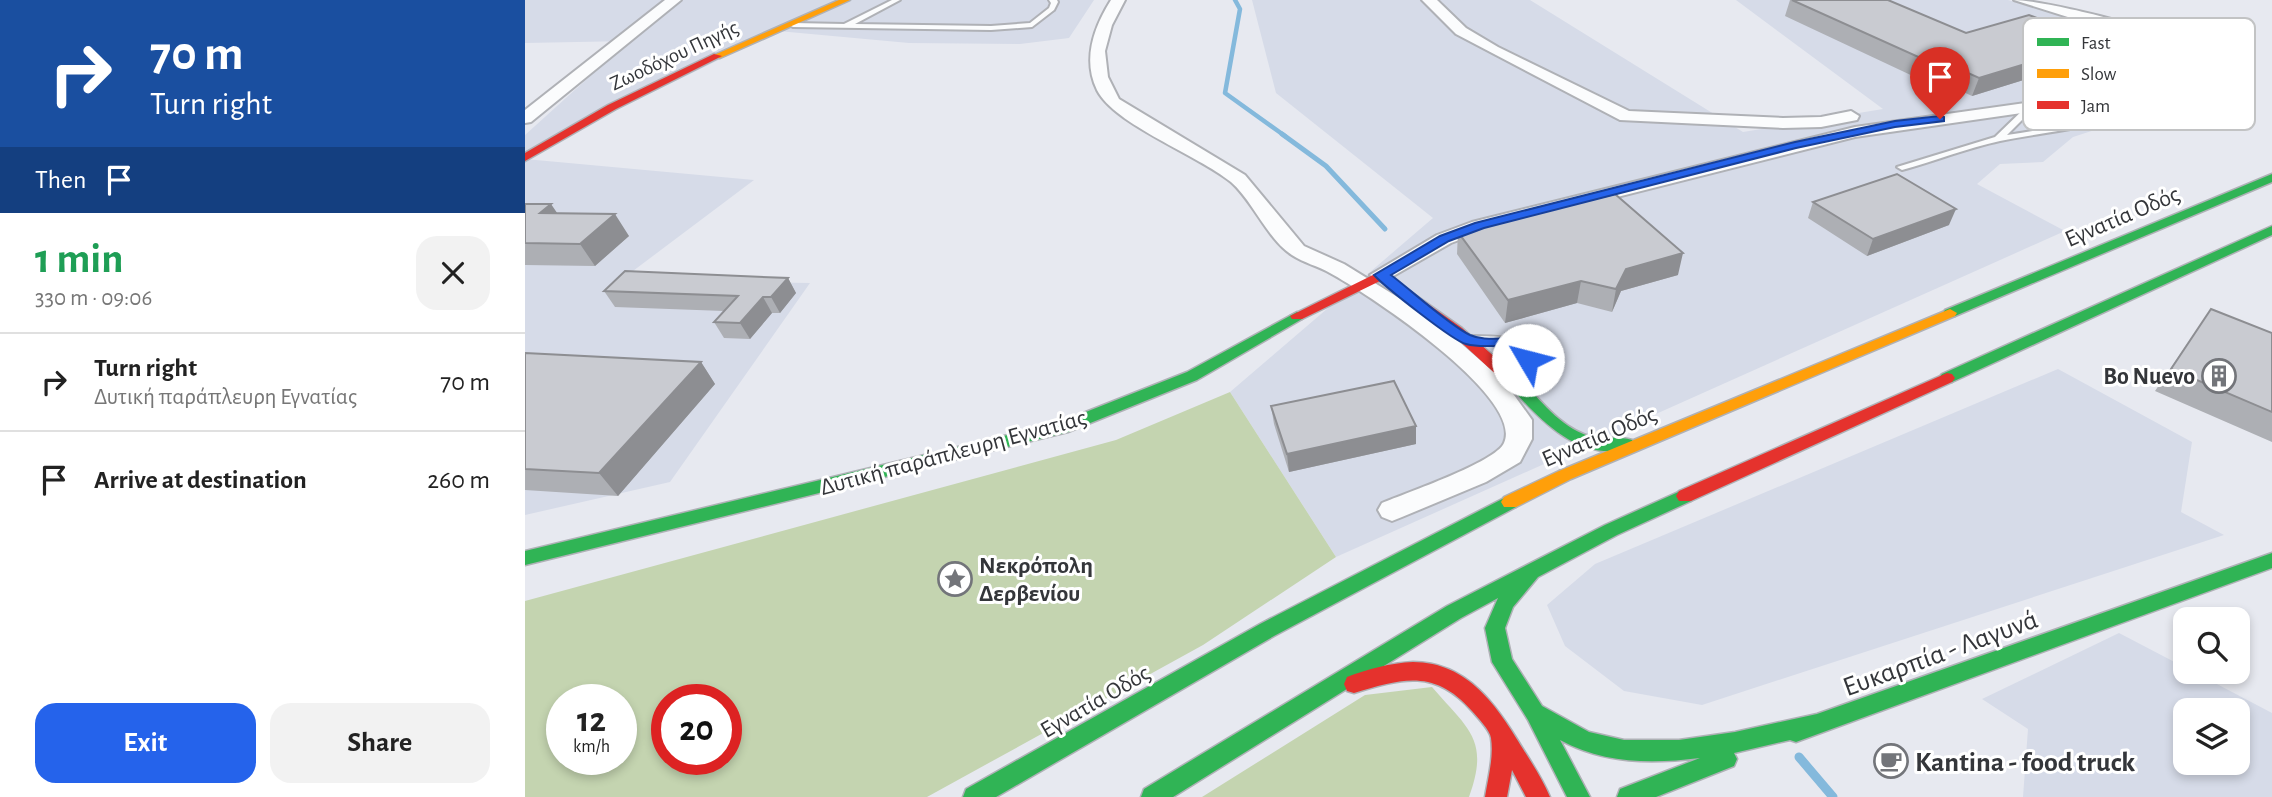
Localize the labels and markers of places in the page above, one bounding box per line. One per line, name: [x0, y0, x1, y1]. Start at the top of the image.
pin: [1910, 47, 1970, 119]
building icon: Bo Nuevo: [2200, 357, 2238, 395]
place label: Bo Nuevo: [2103, 365, 2195, 389]
place label: Νεκρόπολη Δερβενίου: [979, 554, 1093, 606]
place icon: Νεκρόπολη Δερβενίου: [936, 560, 974, 598]
cafe icon: Kantina - food truck: [1872, 742, 1910, 780]
place label: Kantina - food truck: [1915, 749, 2135, 777]

